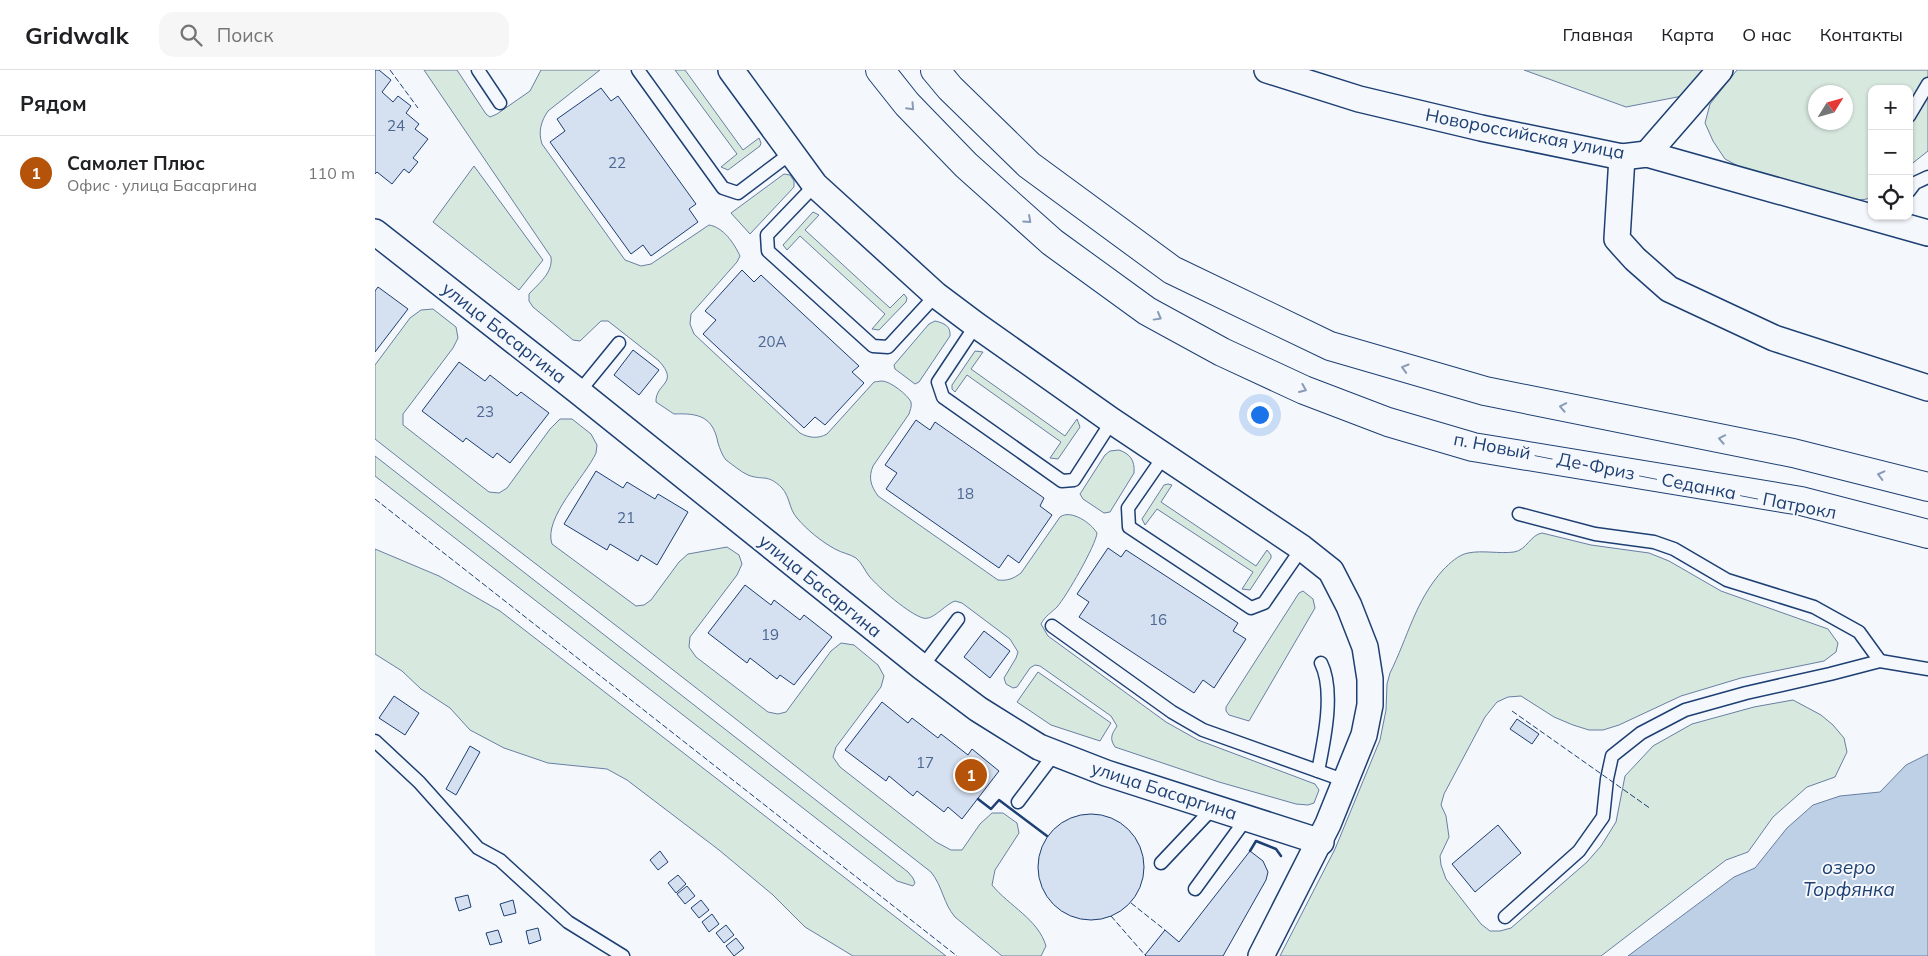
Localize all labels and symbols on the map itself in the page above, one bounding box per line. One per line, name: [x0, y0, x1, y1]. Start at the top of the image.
north arrow: [1808, 85, 1853, 130]
one-way arrow: [905, 102, 914, 111]
street label: Новороссийская улица: [1423, 103, 1627, 164]
house number: 24: [387, 116, 405, 135]
house number: 22: [608, 153, 626, 172]
one-way arrow: [1022, 215, 1031, 224]
street label: улица Басаргина: [437, 277, 571, 388]
one-way arrow: [1153, 311, 1162, 321]
house number: 20А: [757, 332, 787, 351]
one-way arrow: [1401, 363, 1410, 374]
one-way arrow: [1299, 384, 1307, 394]
house number: 23: [476, 402, 494, 421]
your location: [1247, 402, 1273, 428]
one-way arrow: [1559, 402, 1568, 412]
street label: п. Новый — Де-Фриз — Седанка — Патрокл: [1452, 427, 1838, 524]
one-way arrow: [1718, 434, 1727, 444]
one-way arrow: [1876, 470, 1885, 481]
house number: 18: [956, 484, 974, 503]
house number: 21: [617, 508, 635, 527]
street label: улица Басаргина: [754, 529, 887, 642]
house number: 16: [1149, 610, 1167, 629]
house number: 19: [761, 625, 779, 644]
house number: 17: [916, 753, 934, 772]
pin: 1: [955, 756, 987, 794]
street label: улица Басаргина: [1088, 756, 1240, 825]
water label: озеро Торфянка: [1803, 855, 1895, 901]

